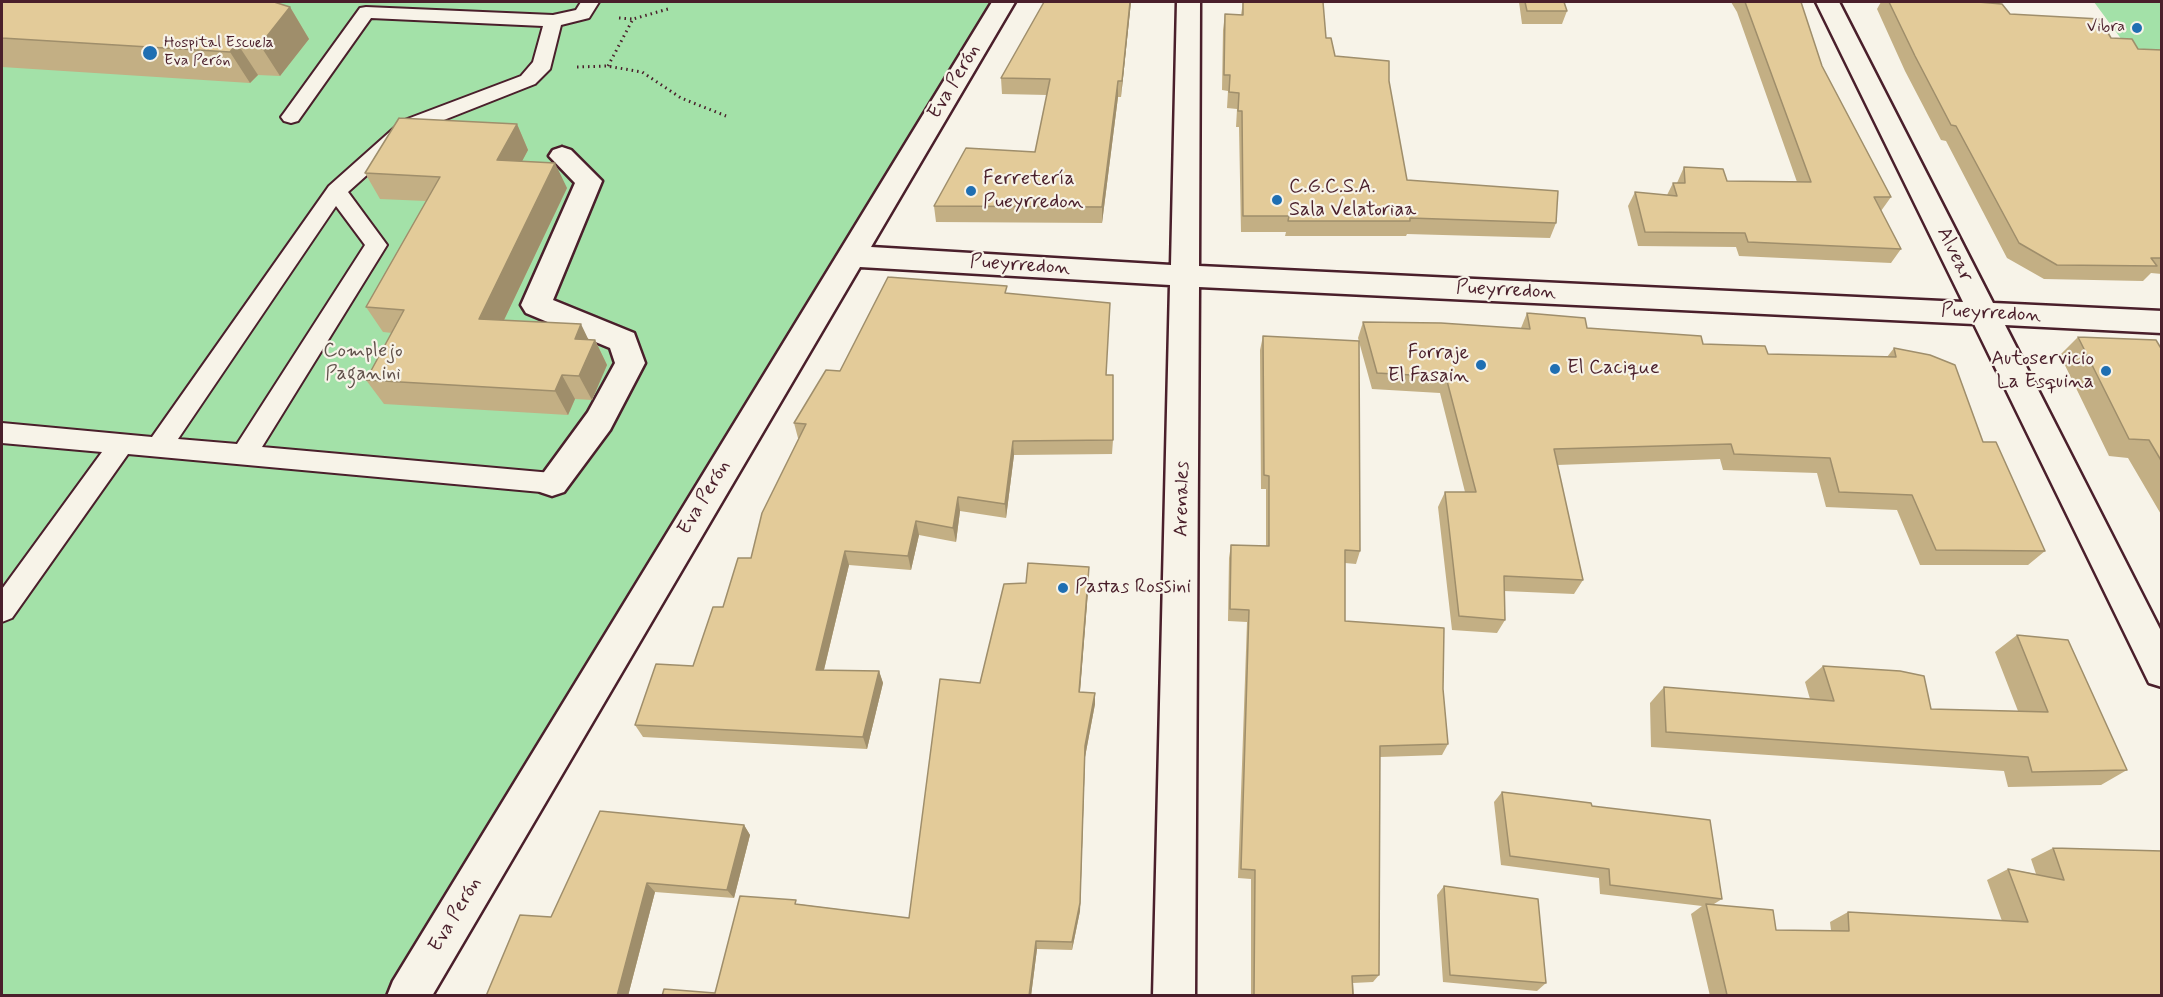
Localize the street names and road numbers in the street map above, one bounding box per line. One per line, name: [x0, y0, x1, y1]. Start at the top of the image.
street label: Eva Perón: [923, 40, 987, 124]
street label: Alvear: [1930, 224, 1978, 286]
street label: Pueyrredon: [969, 251, 1071, 281]
street label: Pueyrredon: [1455, 276, 1557, 306]
street label: Pueyrredon: [1940, 299, 2042, 329]
street label: Eva Perón: [673, 456, 737, 540]
street label: Arenales: [1170, 461, 1196, 537]
street label: Eva Perón: [424, 873, 488, 957]

